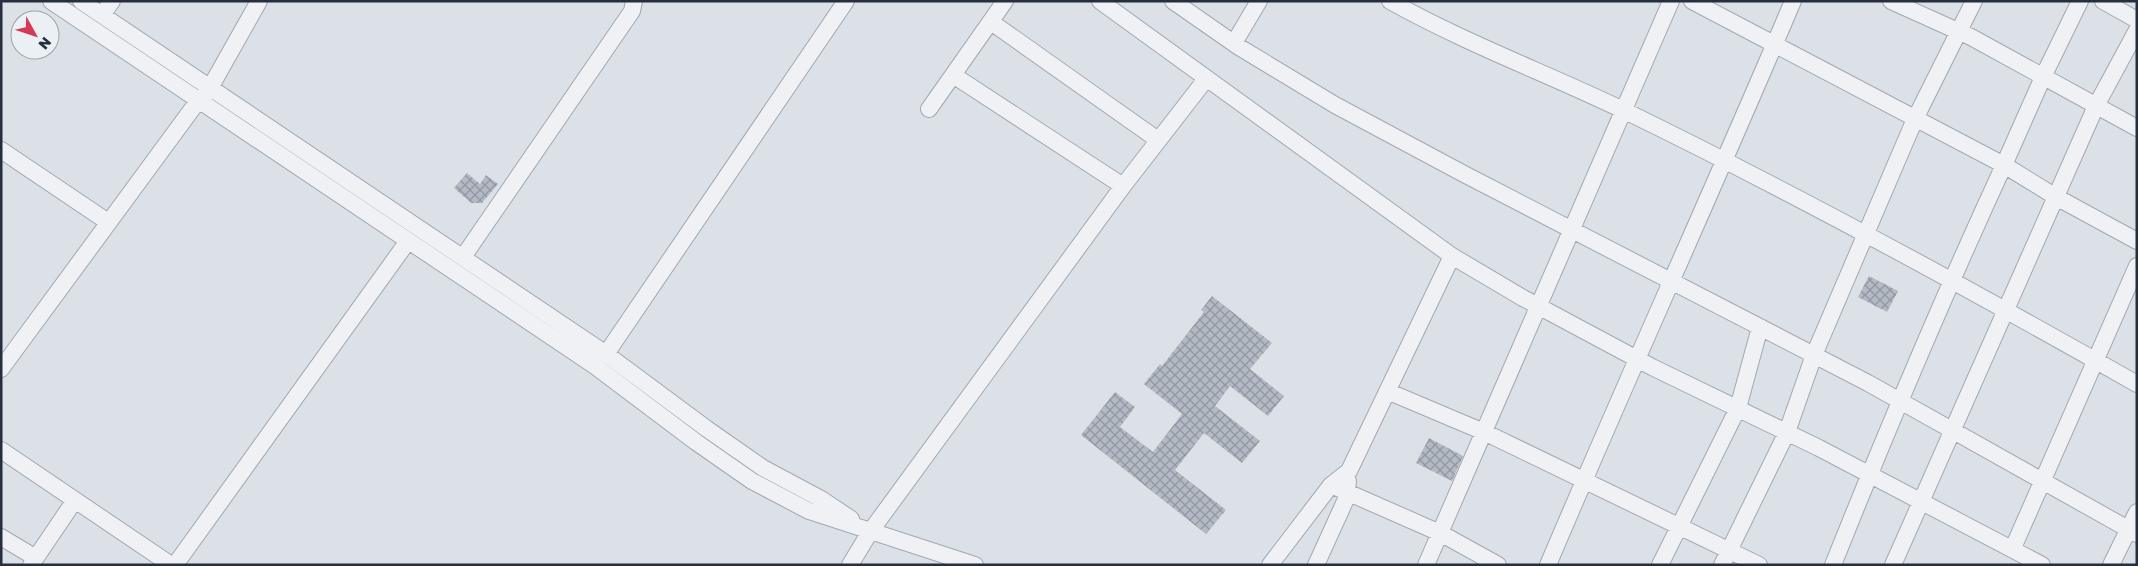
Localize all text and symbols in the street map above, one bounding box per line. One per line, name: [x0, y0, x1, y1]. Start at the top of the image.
north arrow: [10, 10, 60, 60]
text: N: [35, 34, 55, 53]

